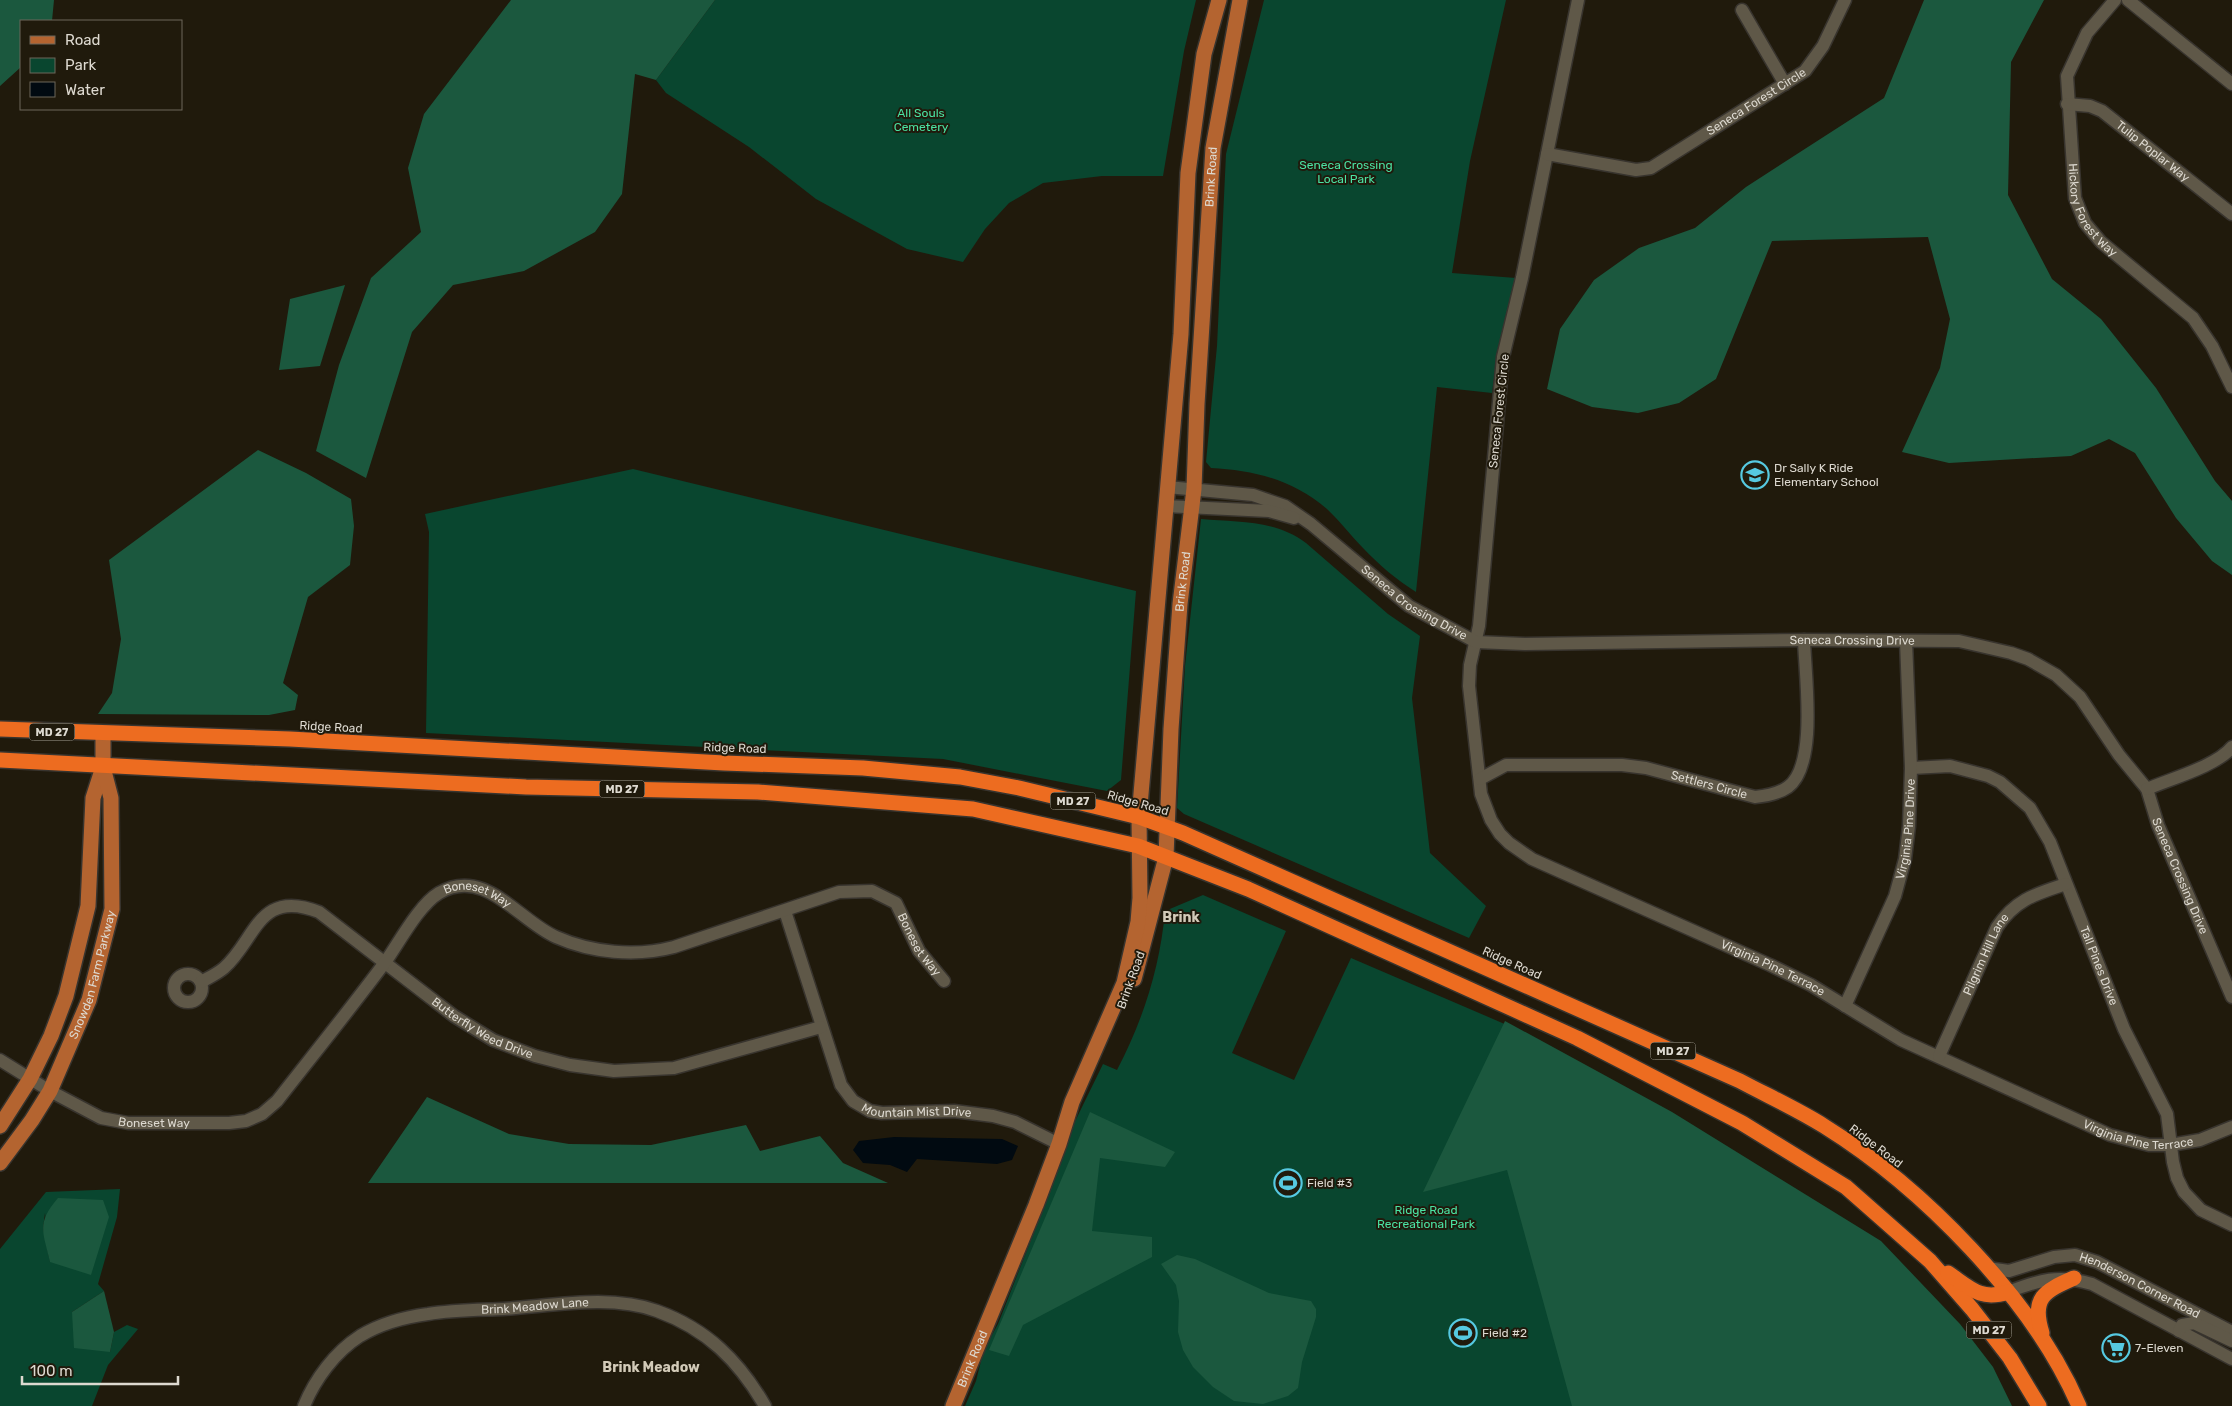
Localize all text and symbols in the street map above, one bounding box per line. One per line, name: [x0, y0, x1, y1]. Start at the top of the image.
legend: [20, 20, 182, 110]
text: Road: [65, 31, 101, 49]
text: Park: [65, 56, 96, 74]
street label: Seneca Forest Circle: [1704, 65, 1809, 138]
text: Water: [65, 81, 105, 99]
park label: All Souls Cemetery: [894, 106, 949, 134]
street label: Tulip Poplar Way: [2113, 118, 2193, 185]
street label: Brink Road: [1202, 146, 1220, 207]
park label: Seneca Crossing Local Park: [1299, 158, 1393, 186]
street label: Hickory Forest Way: [2066, 163, 2121, 260]
street label: Seneca Forest Circle: [1486, 353, 1512, 469]
school or university icon: Dr Sally K Ride Elementary School: [1740, 460, 1770, 490]
place label: Dr Sally K Ride Elementary School: [1774, 461, 1879, 489]
street label: Brink Road: [1172, 551, 1193, 612]
street label: Seneca Crossing Drive: [1358, 562, 1470, 643]
street label: Seneca Crossing Drive: [1790, 633, 1915, 648]
street label: Ridge Road: [299, 718, 363, 736]
road number: MD 27: [30, 724, 74, 740]
street label: Ridge Road: [703, 740, 767, 756]
street label: Settlers Circle: [1669, 768, 1749, 802]
street label: Virginia Pine Drive: [1893, 778, 1918, 881]
road number: MD 27: [600, 781, 644, 798]
street label: Ridge Road: [1106, 788, 1170, 818]
road number: MD 27: [1050, 792, 1096, 809]
street label: Seneca Crossing Drive: [2149, 816, 2211, 936]
street label: Boneset Way: [441, 879, 514, 911]
street label: Snowden Farm Parkway: [66, 908, 119, 1041]
district label: Brink: [1162, 909, 1201, 926]
street label: Pilgrim Hill Lane: [1960, 910, 2012, 998]
street label: Boneset Way: [895, 911, 944, 979]
street label: Tall Pines Drive: [2077, 924, 2121, 1008]
street label: Virginia Pine Terrace: [1718, 937, 1828, 999]
street label: Ridge Road: [1480, 944, 1544, 982]
street label: Brink Road: [1114, 949, 1148, 1011]
street label: Butterfly Weed Drive: [429, 995, 535, 1062]
road number: MD 27: [1650, 1042, 1696, 1060]
street label: Mountain Mist Drive: [859, 1101, 973, 1120]
street label: Boneset Way: [117, 1114, 190, 1130]
street label: Virginia Pine Terrace: [2081, 1117, 2195, 1152]
street label: Ridge Road: [1847, 1121, 1905, 1171]
sports icon: Field #3: [1273, 1168, 1303, 1198]
place label: Field #3: [1307, 1176, 1352, 1190]
park label: Ridge Road Recreational Park: [1377, 1203, 1476, 1231]
street label: Henderson Corner Road: [2077, 1250, 2203, 1321]
street label: Brink Meadow Lane: [481, 1295, 589, 1317]
sports icon: Field #2: [1448, 1318, 1478, 1348]
road number: MD 27: [1966, 1322, 2012, 1338]
place label: Field #2: [1482, 1326, 1527, 1340]
street label: Brink Road: [954, 1328, 990, 1389]
supermarket icon: 7-Eleven: [2101, 1333, 2131, 1363]
place label: 7-Eleven: [2135, 1341, 2184, 1355]
scale bar: [22, 1354, 179, 1386]
district label: Brink Meadow: [602, 1359, 700, 1376]
text: 100 m: [30, 1362, 72, 1380]

